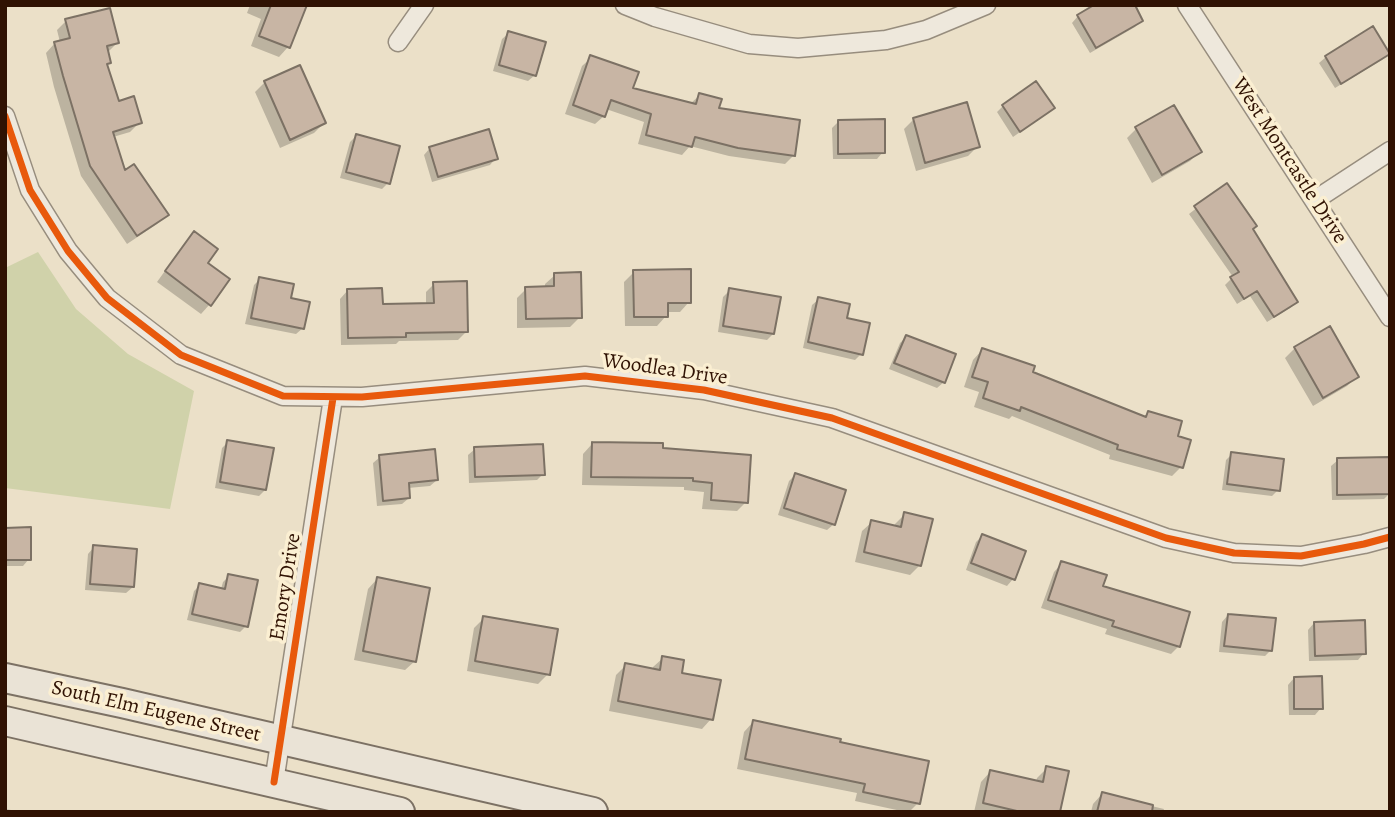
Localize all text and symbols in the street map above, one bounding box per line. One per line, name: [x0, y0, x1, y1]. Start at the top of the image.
street label: West Montcastle Drive: [1226, 73, 1352, 249]
street label: Woodlea Drive: [601, 349, 729, 391]
street label: Emory Drive: [265, 531, 307, 643]
street label: South Elm Eugene Street: [49, 676, 263, 748]

